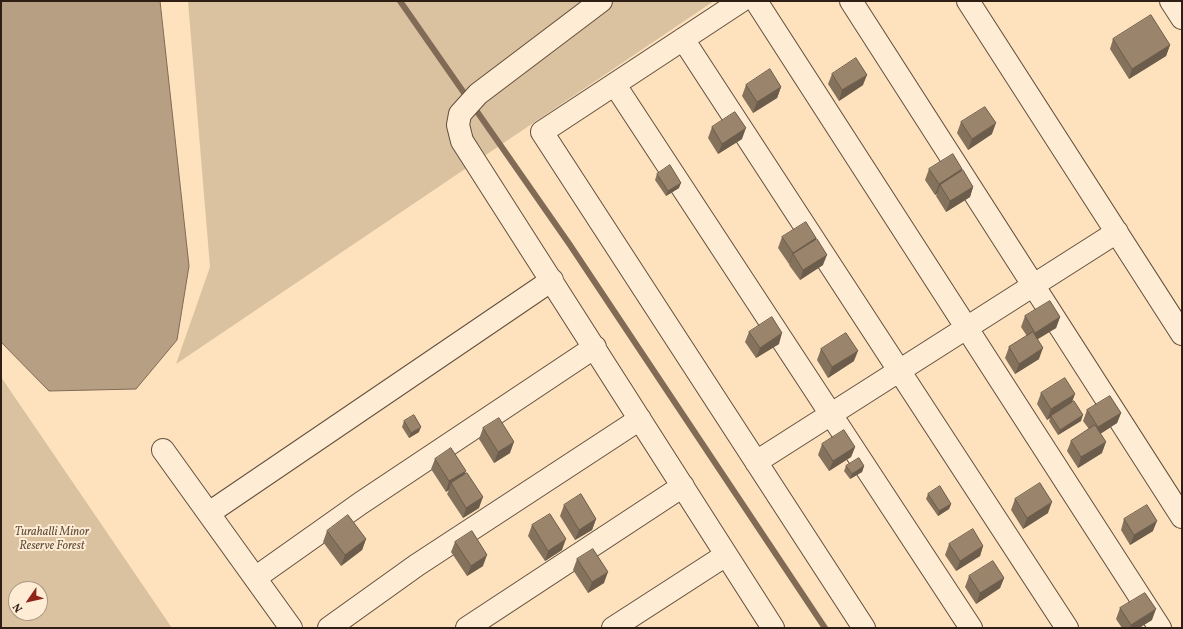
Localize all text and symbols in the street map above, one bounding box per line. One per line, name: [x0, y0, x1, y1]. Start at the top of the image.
park label: Turahalli Minor Reserve Forest: [15, 526, 89, 554]
north arrow: [8, 581, 48, 621]
text: N: [10, 600, 27, 615]

